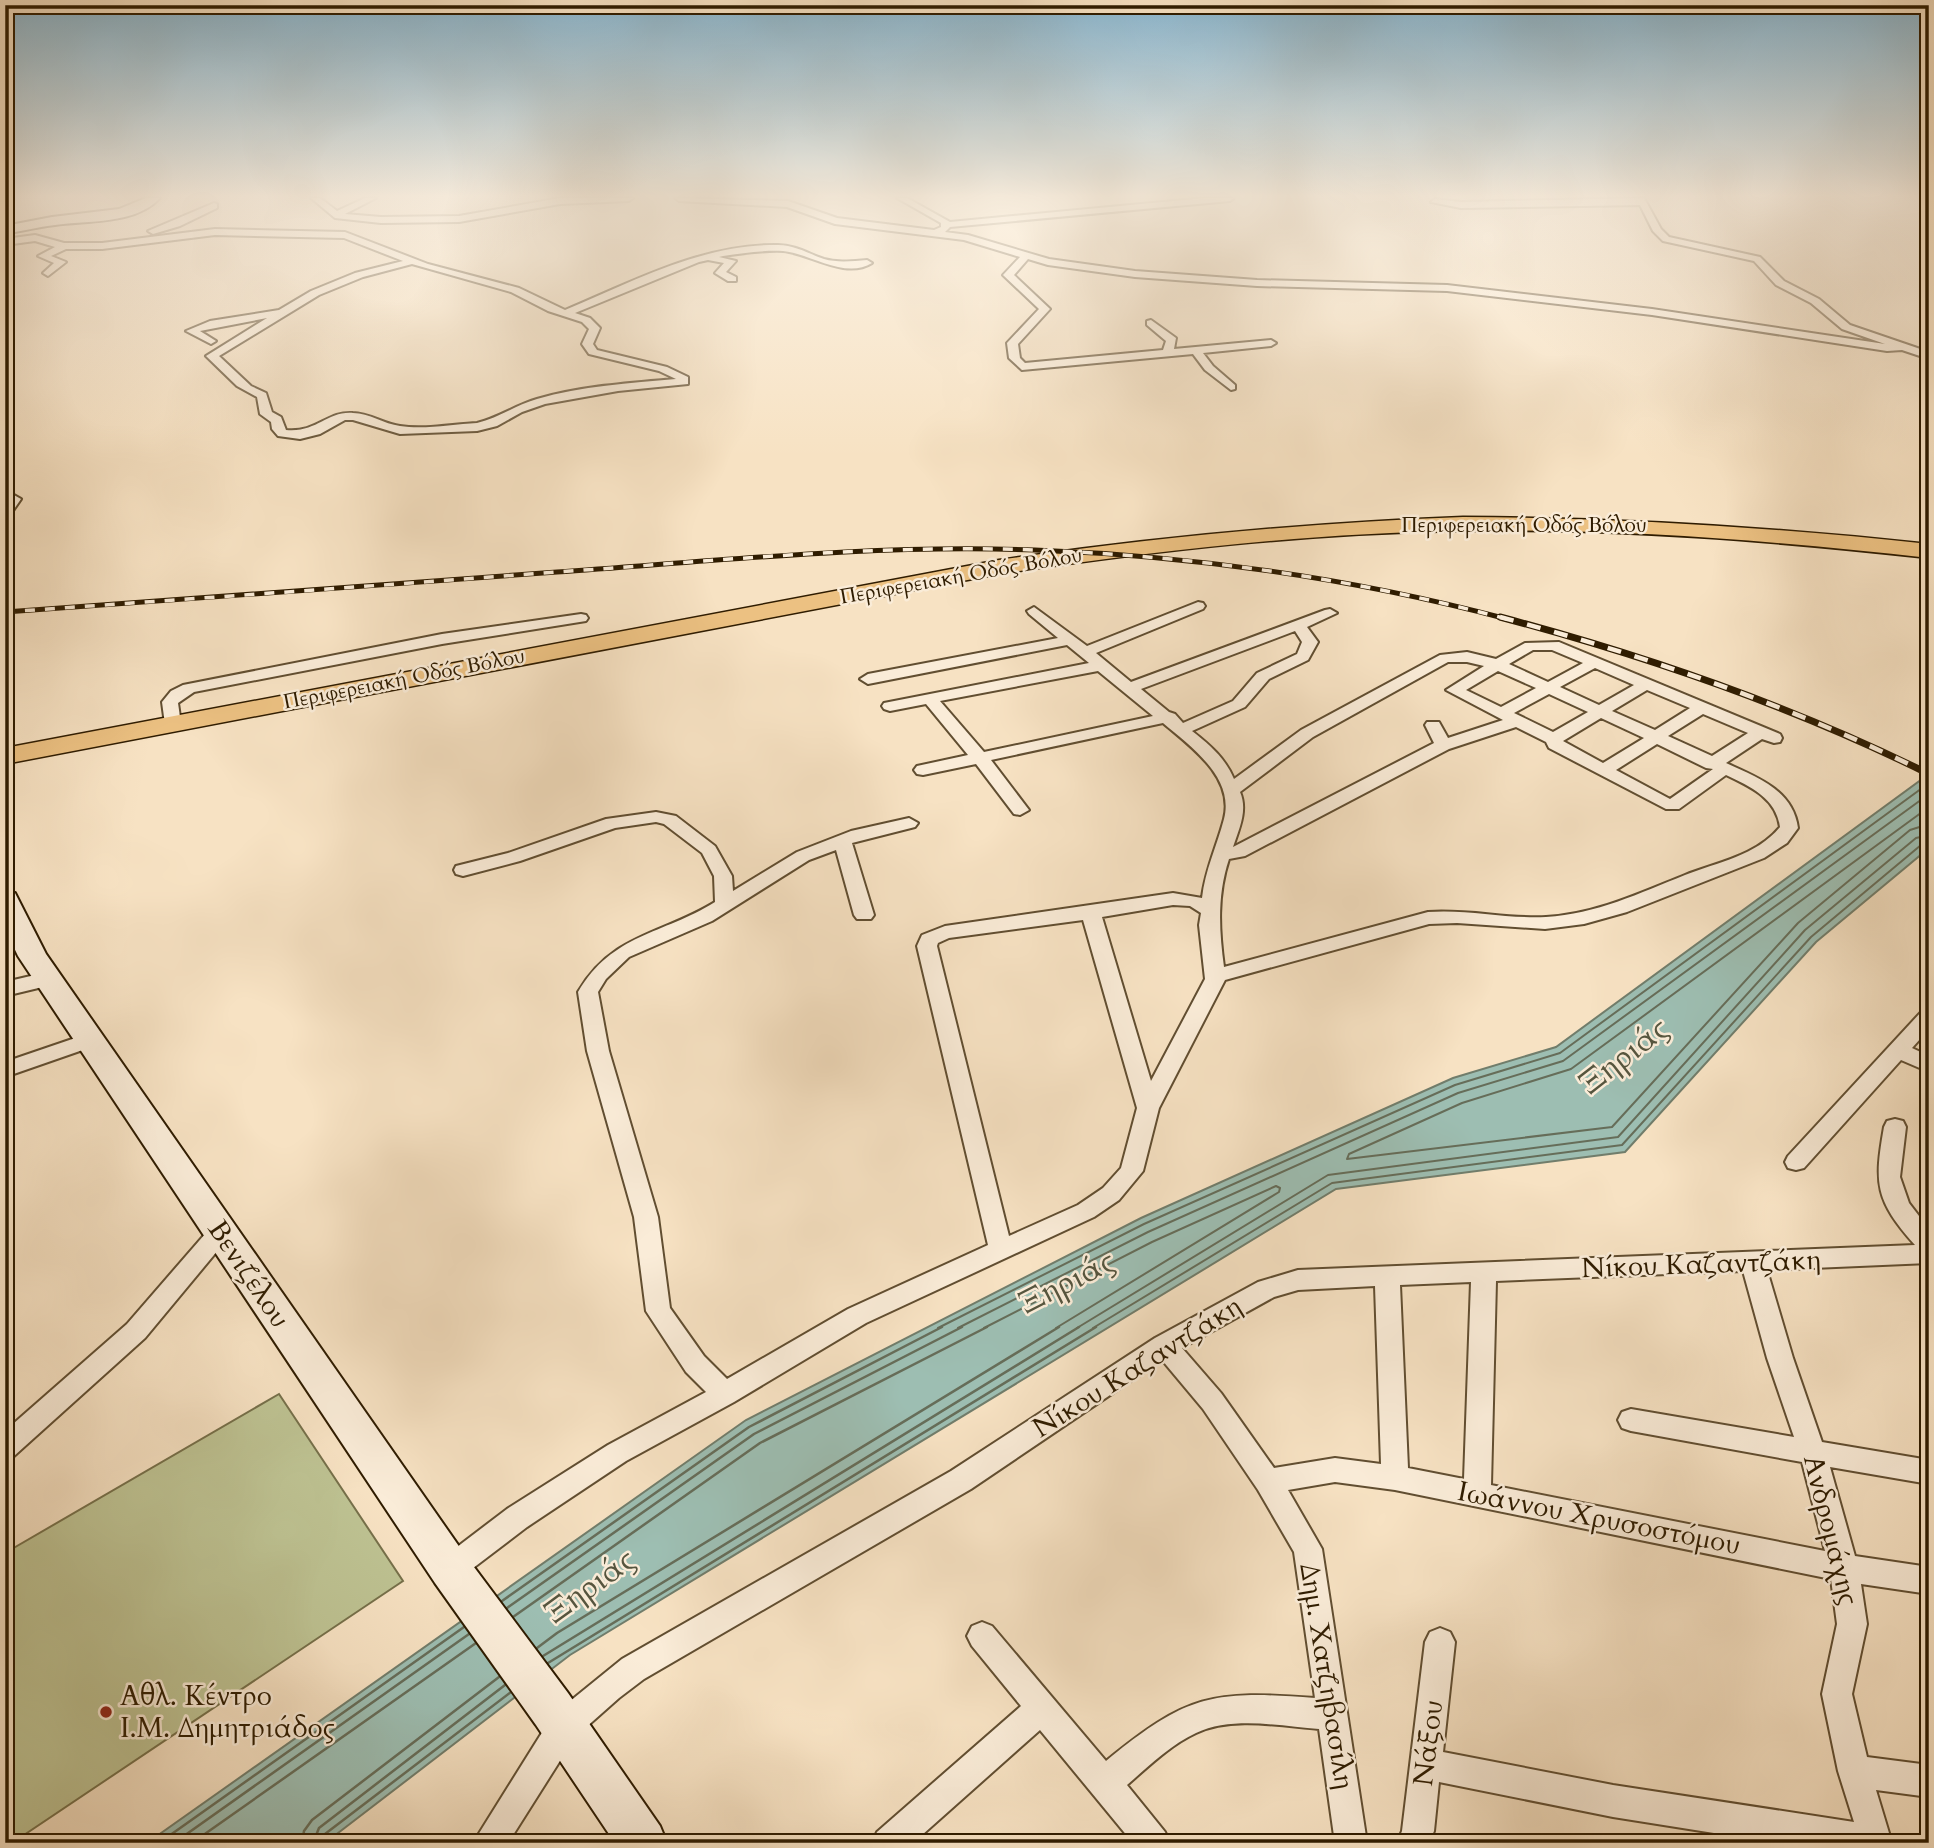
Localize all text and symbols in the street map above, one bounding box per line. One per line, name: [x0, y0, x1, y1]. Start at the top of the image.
street label: Περιφερειακή Οδός Βόλου: [1401, 511, 1647, 540]
street label: Περιφερειακή Οδός Βόλου: [838, 540, 1084, 612]
street label: Περιφερειακή Οδός Βόλου: [281, 641, 527, 717]
water label: Ξηριάς: [1570, 1007, 1678, 1105]
street label: Βενιζέλου: [199, 1213, 299, 1335]
water label: Ξηριάς: [1011, 1239, 1123, 1325]
street label: Νίκου Καζαντζάκη: [1580, 1241, 1822, 1287]
street label: Νίκου Καζαντζάκη: [1025, 1287, 1249, 1447]
street label: Ανδρομάχης: [1794, 1451, 1868, 1609]
street label: Ιωάννου Χρυσοστόμου: [1454, 1472, 1744, 1564]
water label: Ξηριάς: [536, 1538, 644, 1634]
street label: Δημ. Χατζηβασίλη: [1290, 1560, 1364, 1792]
place label: Αθλ. Κέντρο Ι.Μ. Δημητριάδος: [120, 1677, 335, 1747]
street label: Νάξου: [1404, 1698, 1452, 1788]
marker: Αθλ. Κέντρο Ι.Μ. Δημητριάδος: [98, 1704, 114, 1720]

